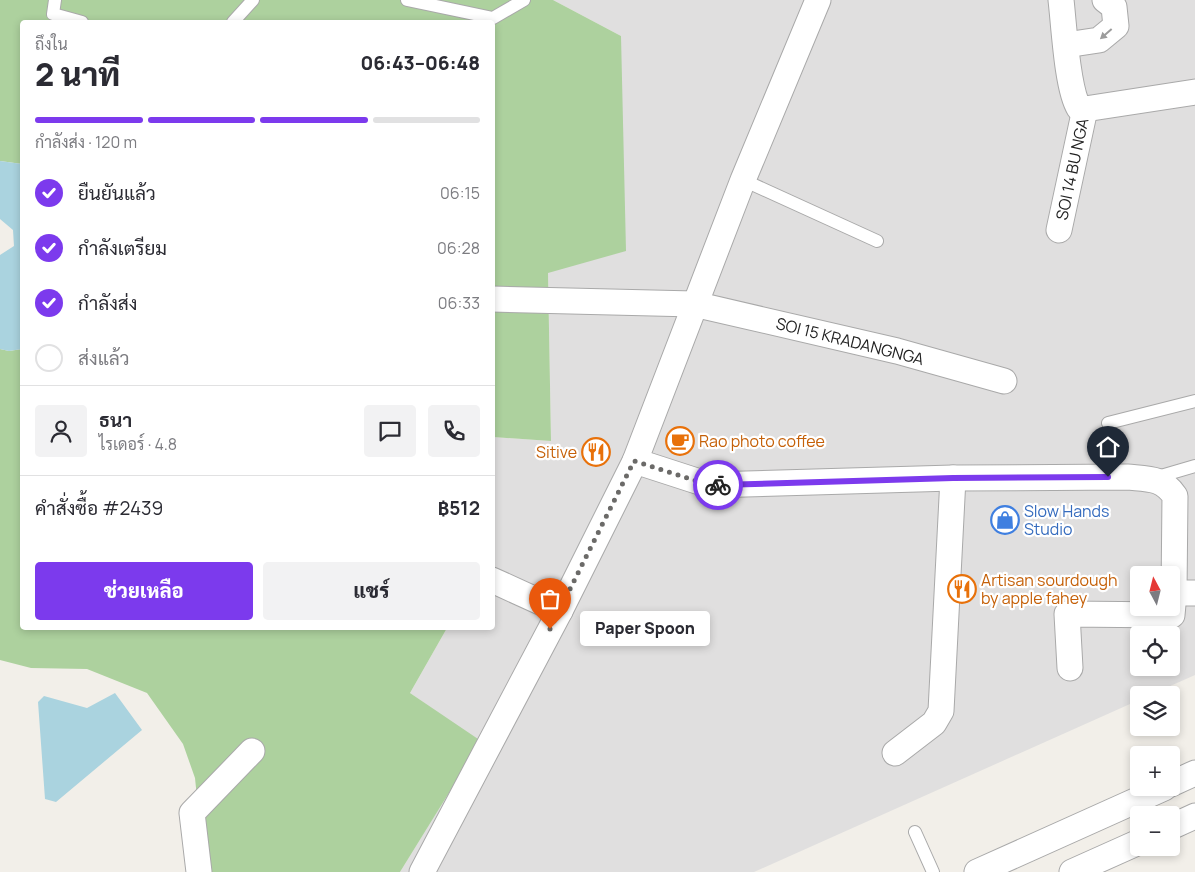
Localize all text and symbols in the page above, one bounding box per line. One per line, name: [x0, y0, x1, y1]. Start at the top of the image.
one-way arrow: [1101, 28, 1113, 40]
text: ถึงใน: [35, 33, 68, 55]
text: 06:43–06:48: [360, 50, 480, 76]
text: 2 นาที: [35, 52, 120, 96]
street label: SOI 14 BU NGA: [1050, 116, 1094, 222]
text: กำลังส่ง · 120 m: [35, 131, 137, 153]
icon: check: [35, 179, 63, 207]
text: ยืนยันแล้ว: [78, 180, 156, 206]
text: 06:15: [440, 182, 480, 204]
icon: check: [35, 234, 63, 262]
text: กำลังเตรียม: [78, 235, 167, 261]
text: 06:28: [437, 237, 480, 259]
icon: check: [35, 289, 63, 317]
text: กำลังส่ง: [78, 290, 137, 316]
text: 06:33: [438, 292, 480, 314]
street label: SOI 15 KRADANGNGA: [774, 312, 926, 370]
text: ส่งแล้ว: [78, 345, 129, 371]
button: person: [35, 405, 87, 457]
button: chat: [364, 405, 416, 457]
button: phone: [428, 405, 480, 457]
text: ธนา: [99, 407, 132, 433]
cafe icon: Rao photo coffee: [665, 426, 695, 456]
pin: [1087, 426, 1129, 477]
place label: Rao photo coffee: [699, 430, 825, 452]
text: ไรเดอร์ · 4.8: [99, 433, 177, 455]
icon: home: [1094, 433, 1122, 461]
restaurant icon: Sitive: [581, 437, 611, 467]
place label: Sitive: [536, 441, 577, 463]
courier: [693, 460, 743, 510]
icon: bike: [704, 471, 732, 499]
text: คำสั่งซื้อ #2439: [35, 495, 163, 521]
text: ฿512: [438, 495, 480, 521]
place label: Slow Hands Studio: [1024, 500, 1109, 540]
shop icon: Slow Hands Studio: [990, 505, 1020, 535]
button: ช่วยเหลือ: [35, 562, 253, 620]
button: แชร์: [263, 562, 480, 620]
north arrow: [1130, 566, 1180, 616]
map controls: [1130, 566, 1180, 856]
place label: Artisan sourdough by apple fahey: [981, 569, 1117, 609]
restaurant icon: Artisan sourdough by apple fahey: [947, 574, 977, 604]
pin: [529, 578, 571, 629]
icon: bag: [536, 585, 564, 613]
callout: Paper Spoon: [580, 612, 710, 646]
text: Paper Spoon: [595, 617, 695, 639]
button: locate: [1130, 626, 1180, 676]
button: layers: [1130, 686, 1180, 736]
button: +: [1130, 746, 1180, 796]
button: −: [1130, 806, 1180, 856]

